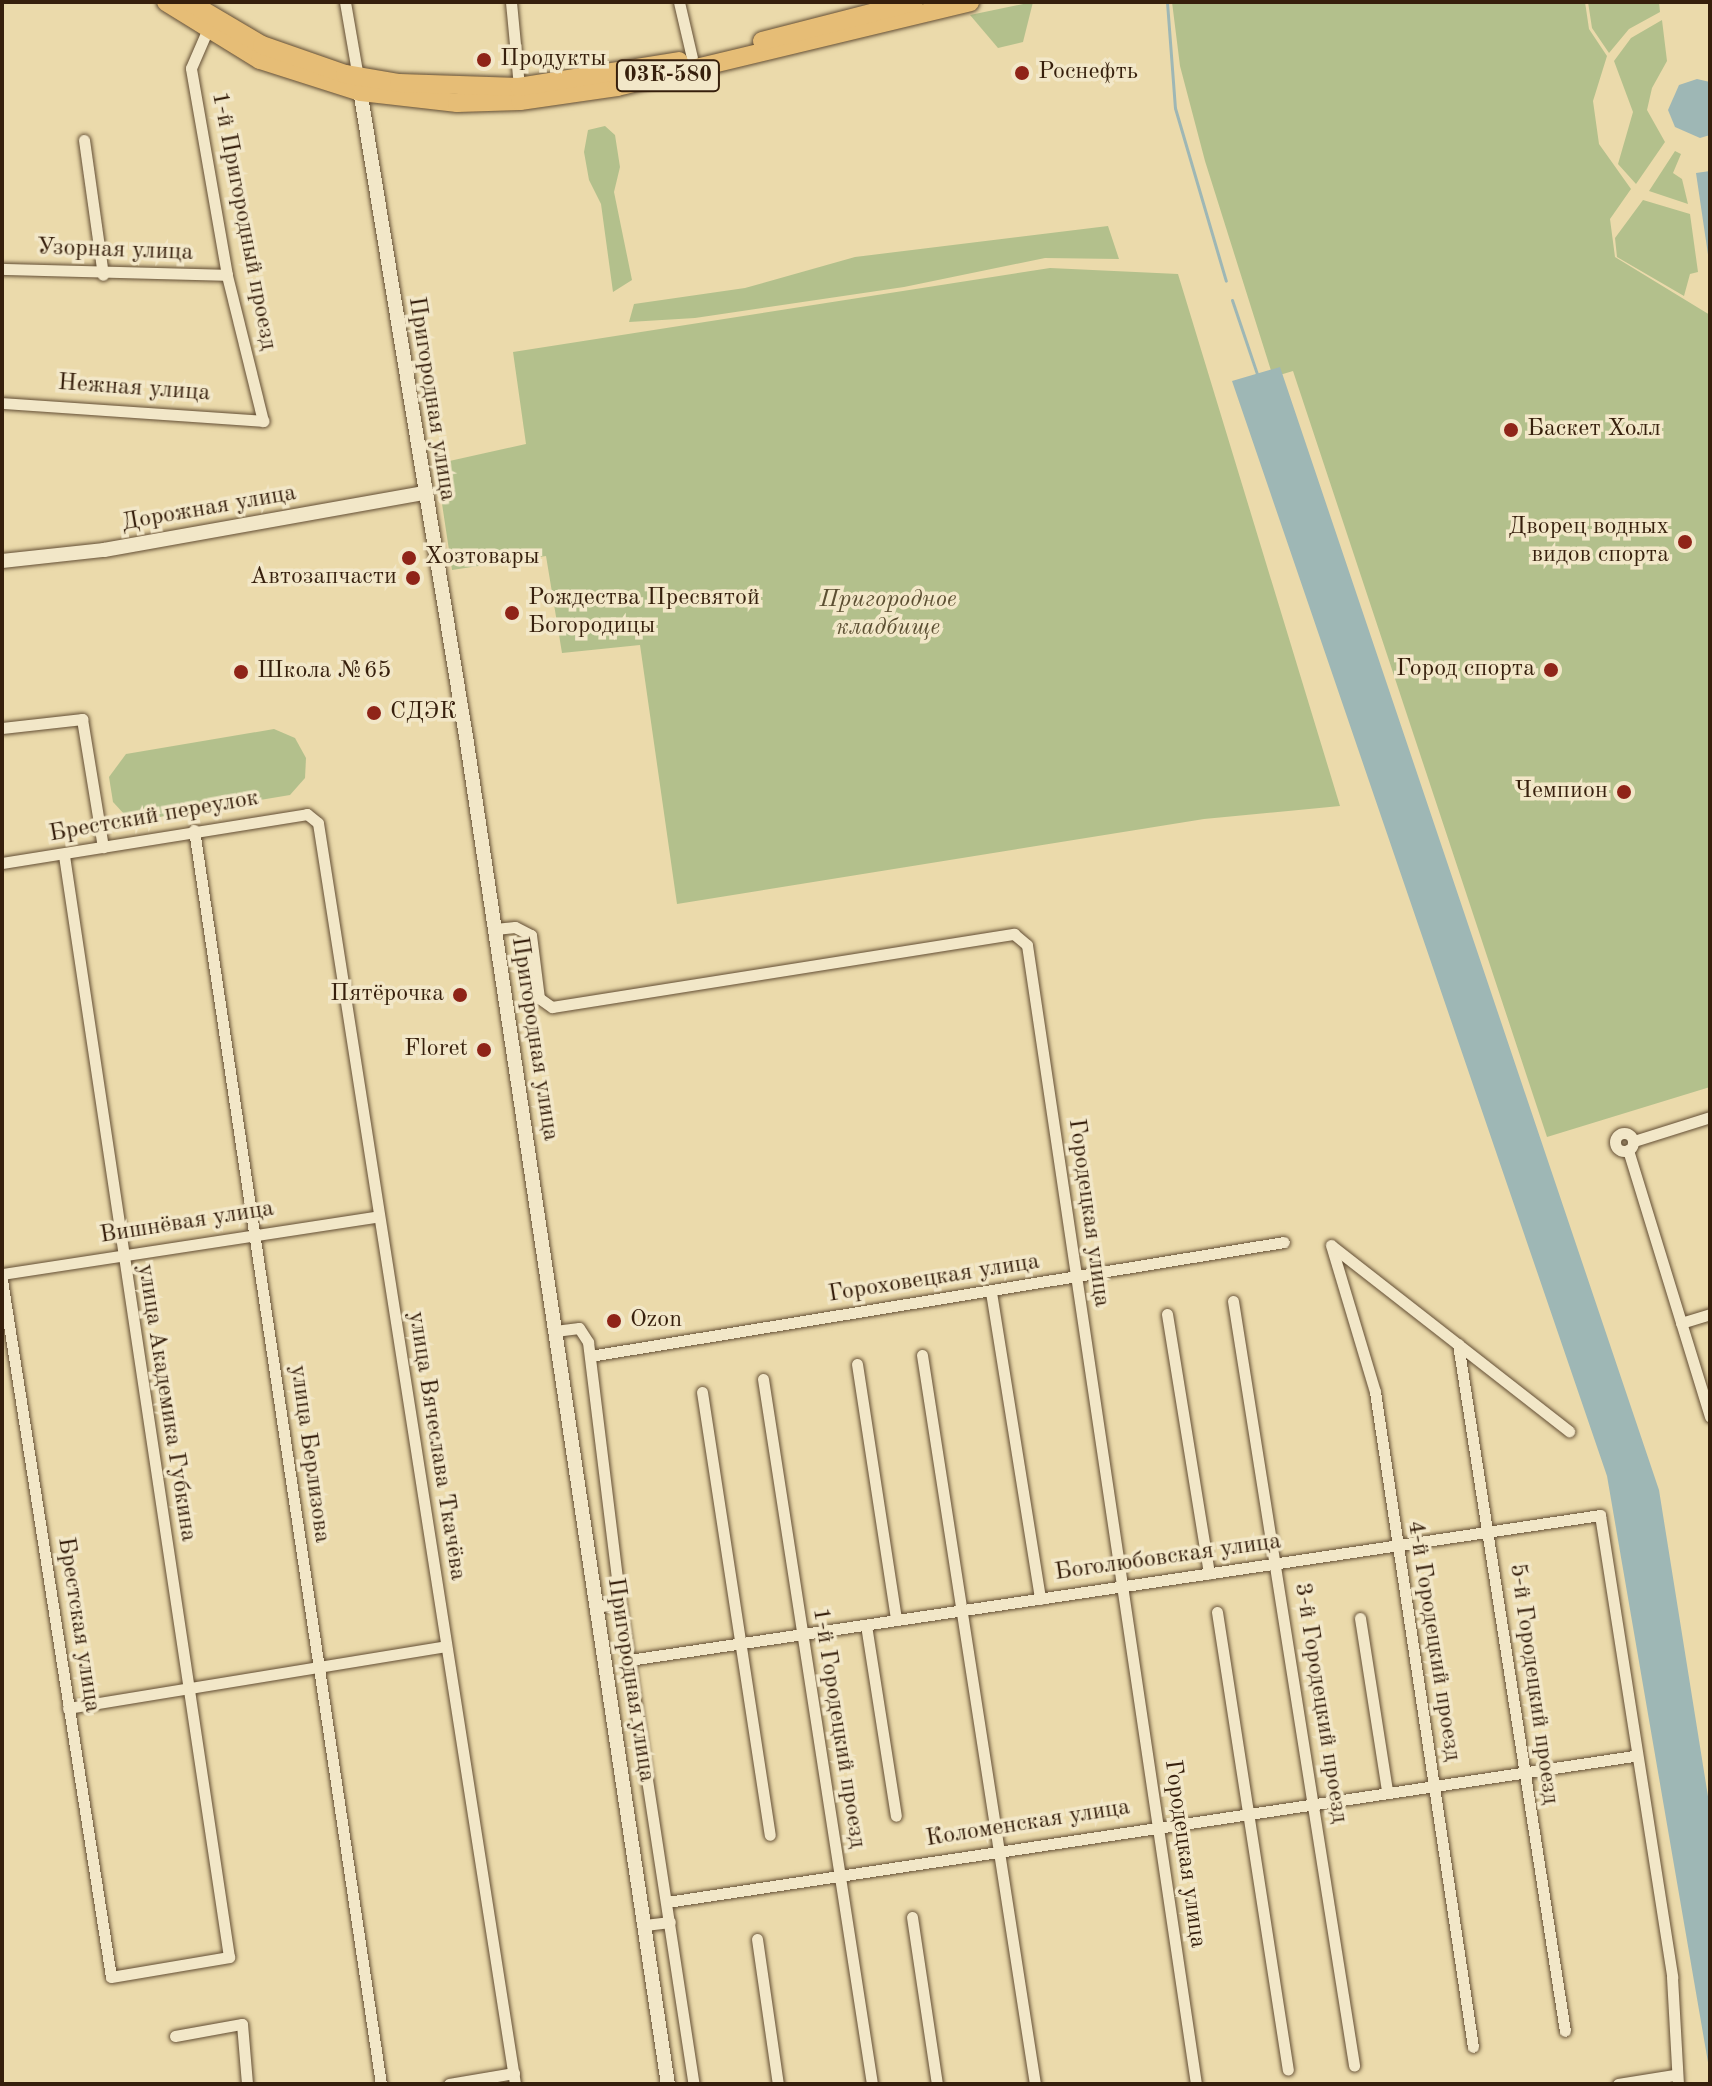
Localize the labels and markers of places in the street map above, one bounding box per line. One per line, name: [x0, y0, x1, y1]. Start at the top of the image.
place label: Продукты: [500, 46, 606, 74]
marker: Продукты: [475, 51, 493, 69]
place label: Роснефть: [1038, 59, 1138, 87]
marker: Роснефть: [1013, 64, 1031, 82]
place label: Баскет Холл: [1527, 416, 1661, 444]
marker: Баскет Холл: [1502, 421, 1520, 439]
place label: Дворец водных видов спорта: [1508, 514, 1669, 570]
marker: Дворец водных видов спорта: [1676, 533, 1694, 551]
place label: Хозтовары: [425, 544, 540, 572]
marker: Хозтовары: [400, 549, 418, 567]
place label: Автозапчасти: [250, 564, 397, 592]
marker: Автозапчасти: [404, 569, 422, 587]
place label: Рождества Пресвятой Богородицы: [528, 585, 760, 641]
marker: Рождества Пресвятой Богородицы: [503, 604, 521, 622]
place label: Город спорта: [1396, 656, 1535, 684]
place label: Школа №65: [257, 658, 392, 686]
marker: Город спорта: [1542, 661, 1560, 679]
marker: Школа №65: [232, 663, 250, 681]
place label: СДЭК: [390, 699, 457, 727]
marker: СДЭК: [365, 704, 383, 722]
place label: Чемпион: [1514, 778, 1608, 806]
marker: Чемпион: [1615, 783, 1633, 801]
place label: Пятёрочка: [330, 981, 444, 1009]
marker: Пятёрочка: [451, 986, 469, 1004]
place label: Floret: [404, 1036, 468, 1064]
marker: Floret: [475, 1041, 493, 1059]
place label: Ozon: [630, 1307, 682, 1335]
marker: Ozon: [605, 1312, 623, 1330]

